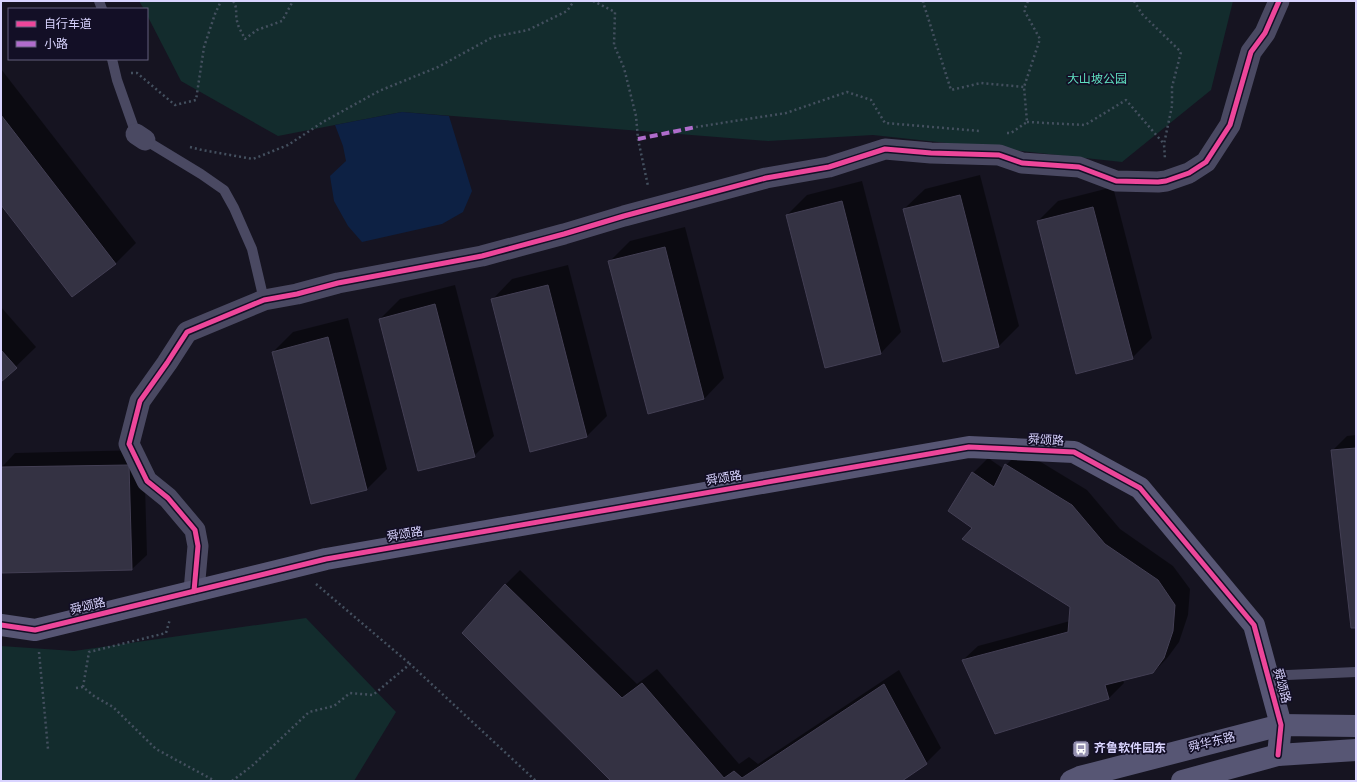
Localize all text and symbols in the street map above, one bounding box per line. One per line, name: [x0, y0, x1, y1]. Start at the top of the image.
legend: [8, 8, 148, 60]
text: 自行车道: [44, 17, 92, 33]
text: 小路: [44, 37, 68, 53]
park label: 大山坡公园: [1067, 72, 1127, 88]
street label: 舜颂路: [1028, 432, 1064, 450]
street label: 舜颂路: [705, 468, 743, 490]
street label: 舜颂路: [386, 524, 424, 546]
street label: 舜颂路: [69, 595, 107, 619]
street label: 舜颂路: [1269, 667, 1293, 705]
street label: 舜华东路: [1187, 729, 1237, 757]
bus stop icon: 齐鲁软件园东: [1071, 739, 1091, 759]
place label: 齐鲁软件园东: [1094, 741, 1166, 757]

